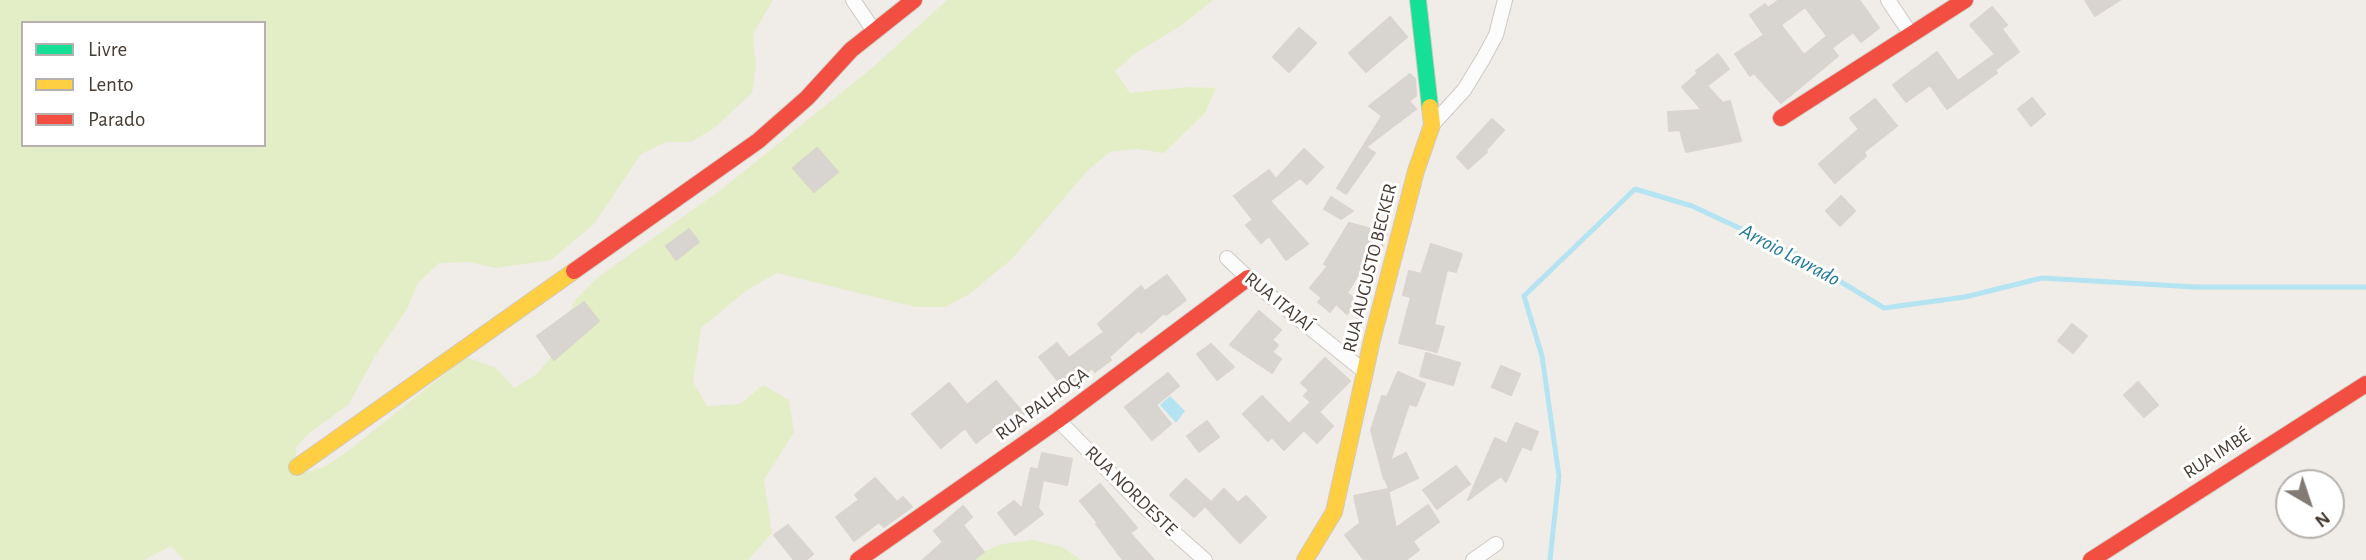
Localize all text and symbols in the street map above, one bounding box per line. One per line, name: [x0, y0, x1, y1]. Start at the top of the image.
legend: [21, 21, 266, 147]
text: Livre: [88, 39, 127, 60]
text: Lento: [88, 74, 134, 95]
text: Parado: [88, 109, 145, 130]
street label: RUA AUGUSTO BECKER: [1338, 181, 1402, 355]
water label: Arroio Lavrado: [1736, 218, 1844, 292]
street label: RUA ITAJAÍ: [1240, 267, 1318, 337]
street label: RUA PALHOÇA: [991, 363, 1093, 445]
street label: RUA IMBÉ: [2179, 424, 2255, 484]
street label: RUA NORDESTE: [1080, 441, 1182, 541]
north arrow: [2275, 469, 2345, 539]
text: N: [2311, 508, 2333, 531]

